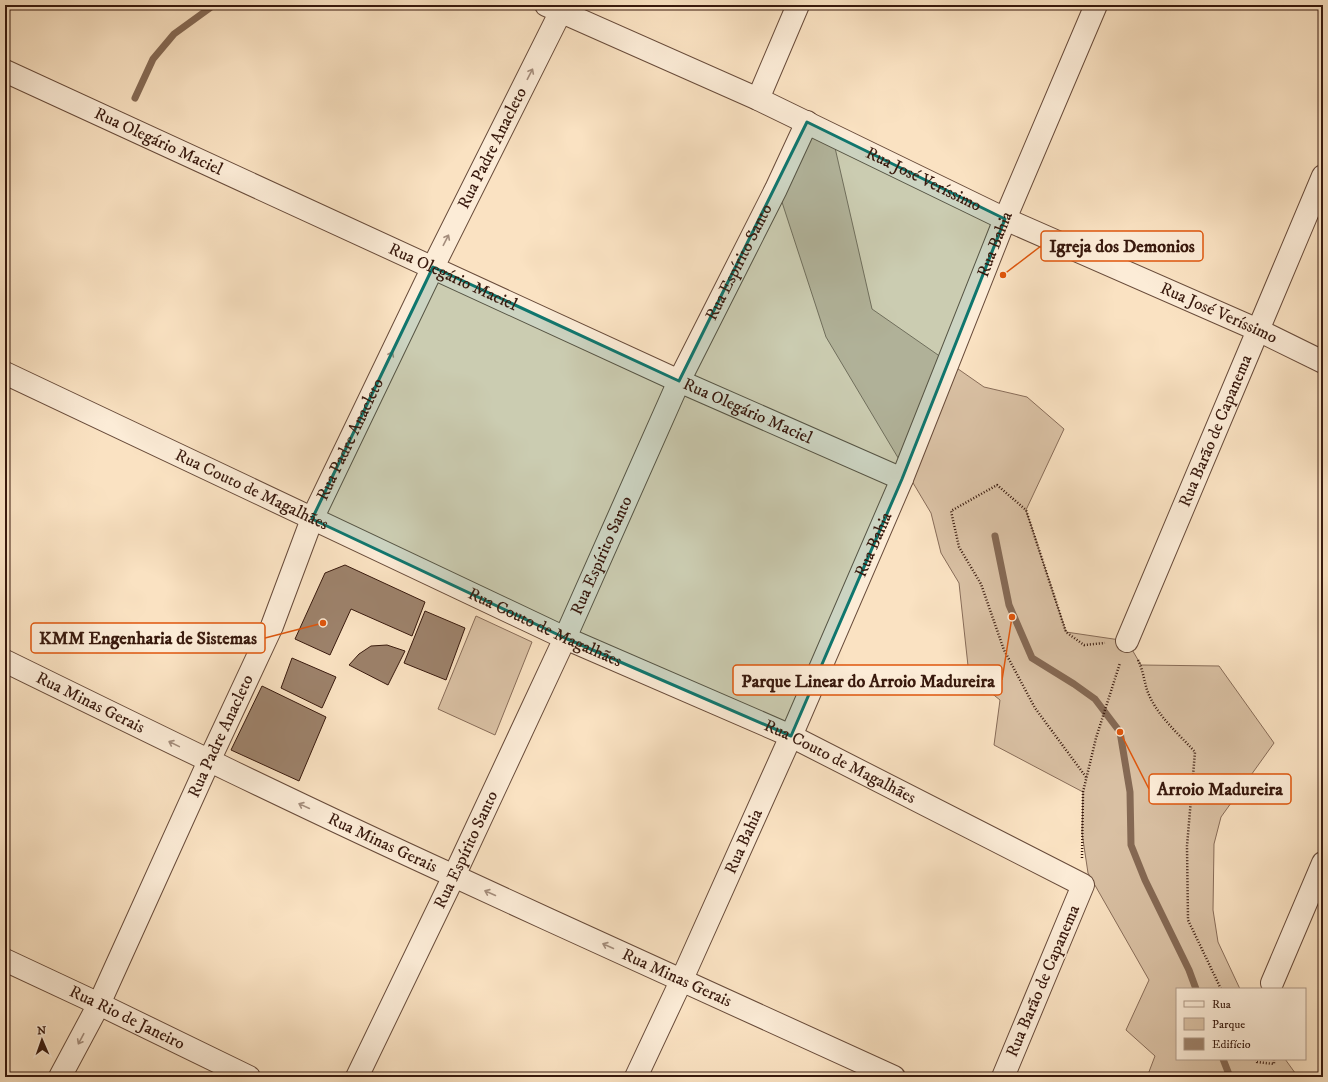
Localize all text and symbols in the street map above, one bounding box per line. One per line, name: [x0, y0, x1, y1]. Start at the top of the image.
one-way arrow: [527, 69, 534, 81]
street label: Rua Padre Anacleto: [453, 84, 532, 213]
street label: Rua Olegário Maciel: [91, 103, 226, 181]
street label: Rua José Veríssimo: [862, 142, 985, 217]
street label: Rua Espírito Santo: [700, 200, 778, 324]
street label: Rua Bahia: [972, 207, 1018, 280]
callout: Igreja dos Demonios: [1041, 231, 1203, 261]
one-way arrow: [443, 235, 450, 247]
text: Igreja dos Demonios: [1049, 236, 1195, 258]
street label: Rua Olegário Maciel: [385, 238, 521, 316]
street label: Rua José Veríssimo: [1157, 277, 1281, 349]
street label: Rua Barão de Capanema: [1174, 351, 1258, 510]
one-way arrow: [387, 352, 394, 364]
street label: Rua Olegário Maciel: [680, 373, 816, 449]
street label: Rua Padre Anacleto: [311, 375, 389, 504]
street label: Rua Couto de Magalhães: [172, 444, 332, 536]
street label: Rua Espírito Santo: [566, 493, 638, 618]
street label: Rua Bahia: [850, 508, 898, 581]
street label: Rua Couto de Magalhães: [464, 583, 626, 672]
callout: KMM Engenharia de Sistemas: [31, 623, 265, 653]
text: KMM Engenharia de Sistemas: [39, 628, 257, 650]
callout: Parque Linear do Arroio Madureira: [733, 665, 1002, 695]
street label: Rua Minas Gerais: [32, 667, 149, 739]
street label: Rua Padre Anacleto: [183, 671, 259, 801]
text: Parque Linear do Arroio Madureira: [741, 671, 995, 693]
street label: Rua Couto de Magalhães: [761, 715, 920, 809]
one-way arrow: [168, 740, 180, 747]
callout: Arroio Madureira: [1149, 774, 1291, 804]
text: Arroio Madureira: [1156, 779, 1283, 801]
street label: Rua Espírito Santo: [429, 787, 503, 912]
one-way arrow: [299, 802, 311, 809]
street label: Rua Bahia: [720, 805, 768, 877]
street label: Rua Minas Gerais: [324, 808, 441, 878]
one-way arrow: [484, 889, 496, 896]
street label: Rua Barão de Capanema: [1001, 901, 1085, 1060]
one-way arrow: [603, 942, 615, 949]
street label: Rua Minas Gerais: [618, 944, 736, 1013]
street label: Rua Rio de Janeiro: [66, 981, 188, 1055]
legend: [1176, 988, 1306, 1060]
text: Rua: [1212, 997, 1232, 1012]
text: Parque: [1212, 1017, 1245, 1032]
north arrow: [22, 1020, 62, 1060]
text: N: [37, 1024, 46, 1038]
one-way arrow: [76, 1032, 84, 1044]
text: Edifício: [1212, 1037, 1251, 1052]

